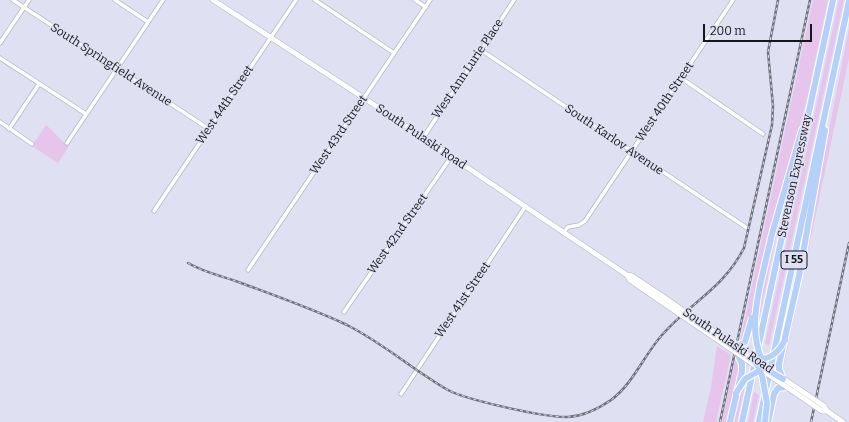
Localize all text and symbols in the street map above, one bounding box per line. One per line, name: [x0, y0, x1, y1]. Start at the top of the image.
street label: West Ann Lurie Place: [429, 16, 507, 122]
scale bar: [705, 16, 814, 42]
street label: South Springfield Avenue: [48, 20, 174, 110]
text: 200 m: [710, 24, 746, 38]
street label: West 40th Street: [633, 59, 697, 145]
street label: West 44th Street: [193, 63, 257, 147]
street label: West 43rd Street: [307, 93, 371, 177]
street label: South Pulaski Road: [373, 101, 469, 173]
street label: South Karlov Avenue: [562, 102, 666, 178]
street label: Stevenson Expressway: [775, 113, 815, 239]
street label: West 42nd Street: [365, 191, 431, 277]
road number: I 55: [781, 251, 807, 269]
street label: West 41st Street: [432, 259, 494, 341]
street label: South Pulaski Road: [680, 305, 776, 377]

